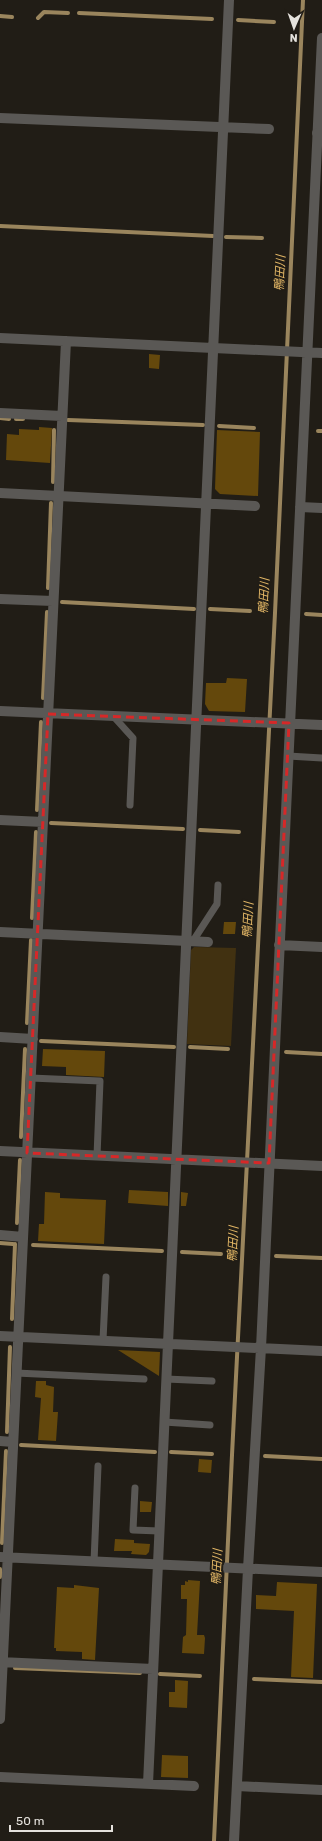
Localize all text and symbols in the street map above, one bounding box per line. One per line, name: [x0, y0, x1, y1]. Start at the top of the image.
north arrow: [274, 8, 314, 48]
text: N: [289, 31, 298, 44]
water label: 鴨田川: [272, 253, 288, 291]
water label: 鴨田川: [256, 576, 272, 614]
water label: 鴨田川: [240, 900, 256, 938]
water label: 鴨田川: [225, 1224, 241, 1262]
water label: 鴨田川: [209, 1547, 225, 1585]
scale bar: [10, 1807, 112, 1833]
text: 50 m: [16, 1814, 44, 1828]

